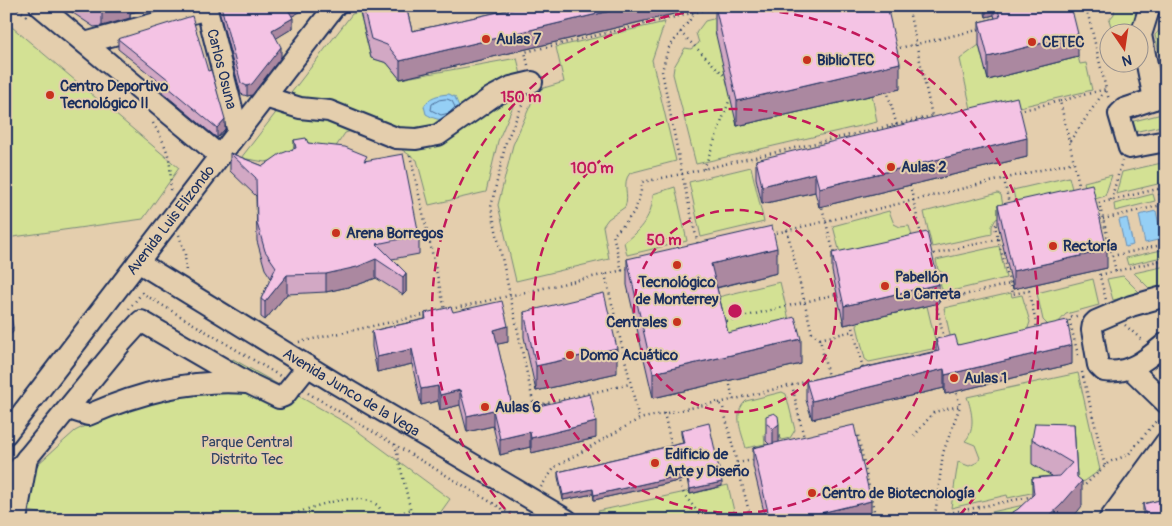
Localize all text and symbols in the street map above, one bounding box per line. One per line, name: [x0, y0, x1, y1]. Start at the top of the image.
north arrow: [1100, 22, 1150, 72]
street label: Carlos Osuna: [203, 27, 241, 111]
place label: Aulas 7: [496, 30, 541, 49]
marker: Aulas 7: [480, 33, 492, 45]
place label: CETEC: [1042, 33, 1084, 52]
marker: CETEC: [1026, 36, 1038, 48]
place label: BiblioTEC: [817, 51, 875, 70]
text: N: [1120, 51, 1133, 70]
marker: BiblioTEC: [801, 54, 813, 66]
place label: Centro Deportivo Tecnológico II: [59, 77, 168, 113]
text: 150 m: [501, 88, 541, 107]
marker: Centro Deportivo Tecnológico II: [44, 89, 56, 101]
place label: Aulas 2: [901, 158, 947, 177]
text: 100 m: [571, 159, 613, 178]
street label: Avenida Luis Elizondo: [122, 161, 219, 279]
marker: Aulas 2: [885, 161, 897, 173]
place label: Arena Borregos: [346, 224, 444, 243]
marker: Arena Borregos: [330, 227, 342, 239]
text: 50 m: [647, 231, 681, 250]
place label: Rectoría: [1063, 237, 1117, 256]
marker: Rectoría: [1047, 240, 1059, 252]
marker: Tecnológico de Monterrey: [671, 259, 683, 271]
place label: Pabellón La Carreta: [895, 268, 961, 304]
place label: Tecnológico de Monterrey: [636, 273, 719, 309]
marker: Pabellón La Carreta: [879, 280, 891, 292]
centre of rings: [726, 302, 744, 320]
place label: Centrales: [606, 313, 667, 332]
marker: Centrales: [671, 316, 683, 328]
street label: Avenida Junco de la Vega: [279, 344, 423, 441]
place label: Domo Acuático: [580, 346, 678, 365]
marker: Domo Acuático: [564, 349, 576, 361]
place label: Aulas 1: [964, 369, 1007, 388]
marker: Aulas 1: [948, 372, 960, 384]
place label: Aulas 6: [495, 398, 541, 417]
marker: Aulas 6: [479, 401, 491, 413]
park label: Parque Central Distrito Tec: [201, 433, 293, 469]
place label: Edificio de Arte y Diseño: [665, 445, 749, 481]
marker: Edificio de Arte y Diseño: [649, 457, 661, 469]
place label: Centro de Biotecnología: [822, 484, 975, 503]
marker: Centro de Biotecnología: [806, 487, 818, 499]

